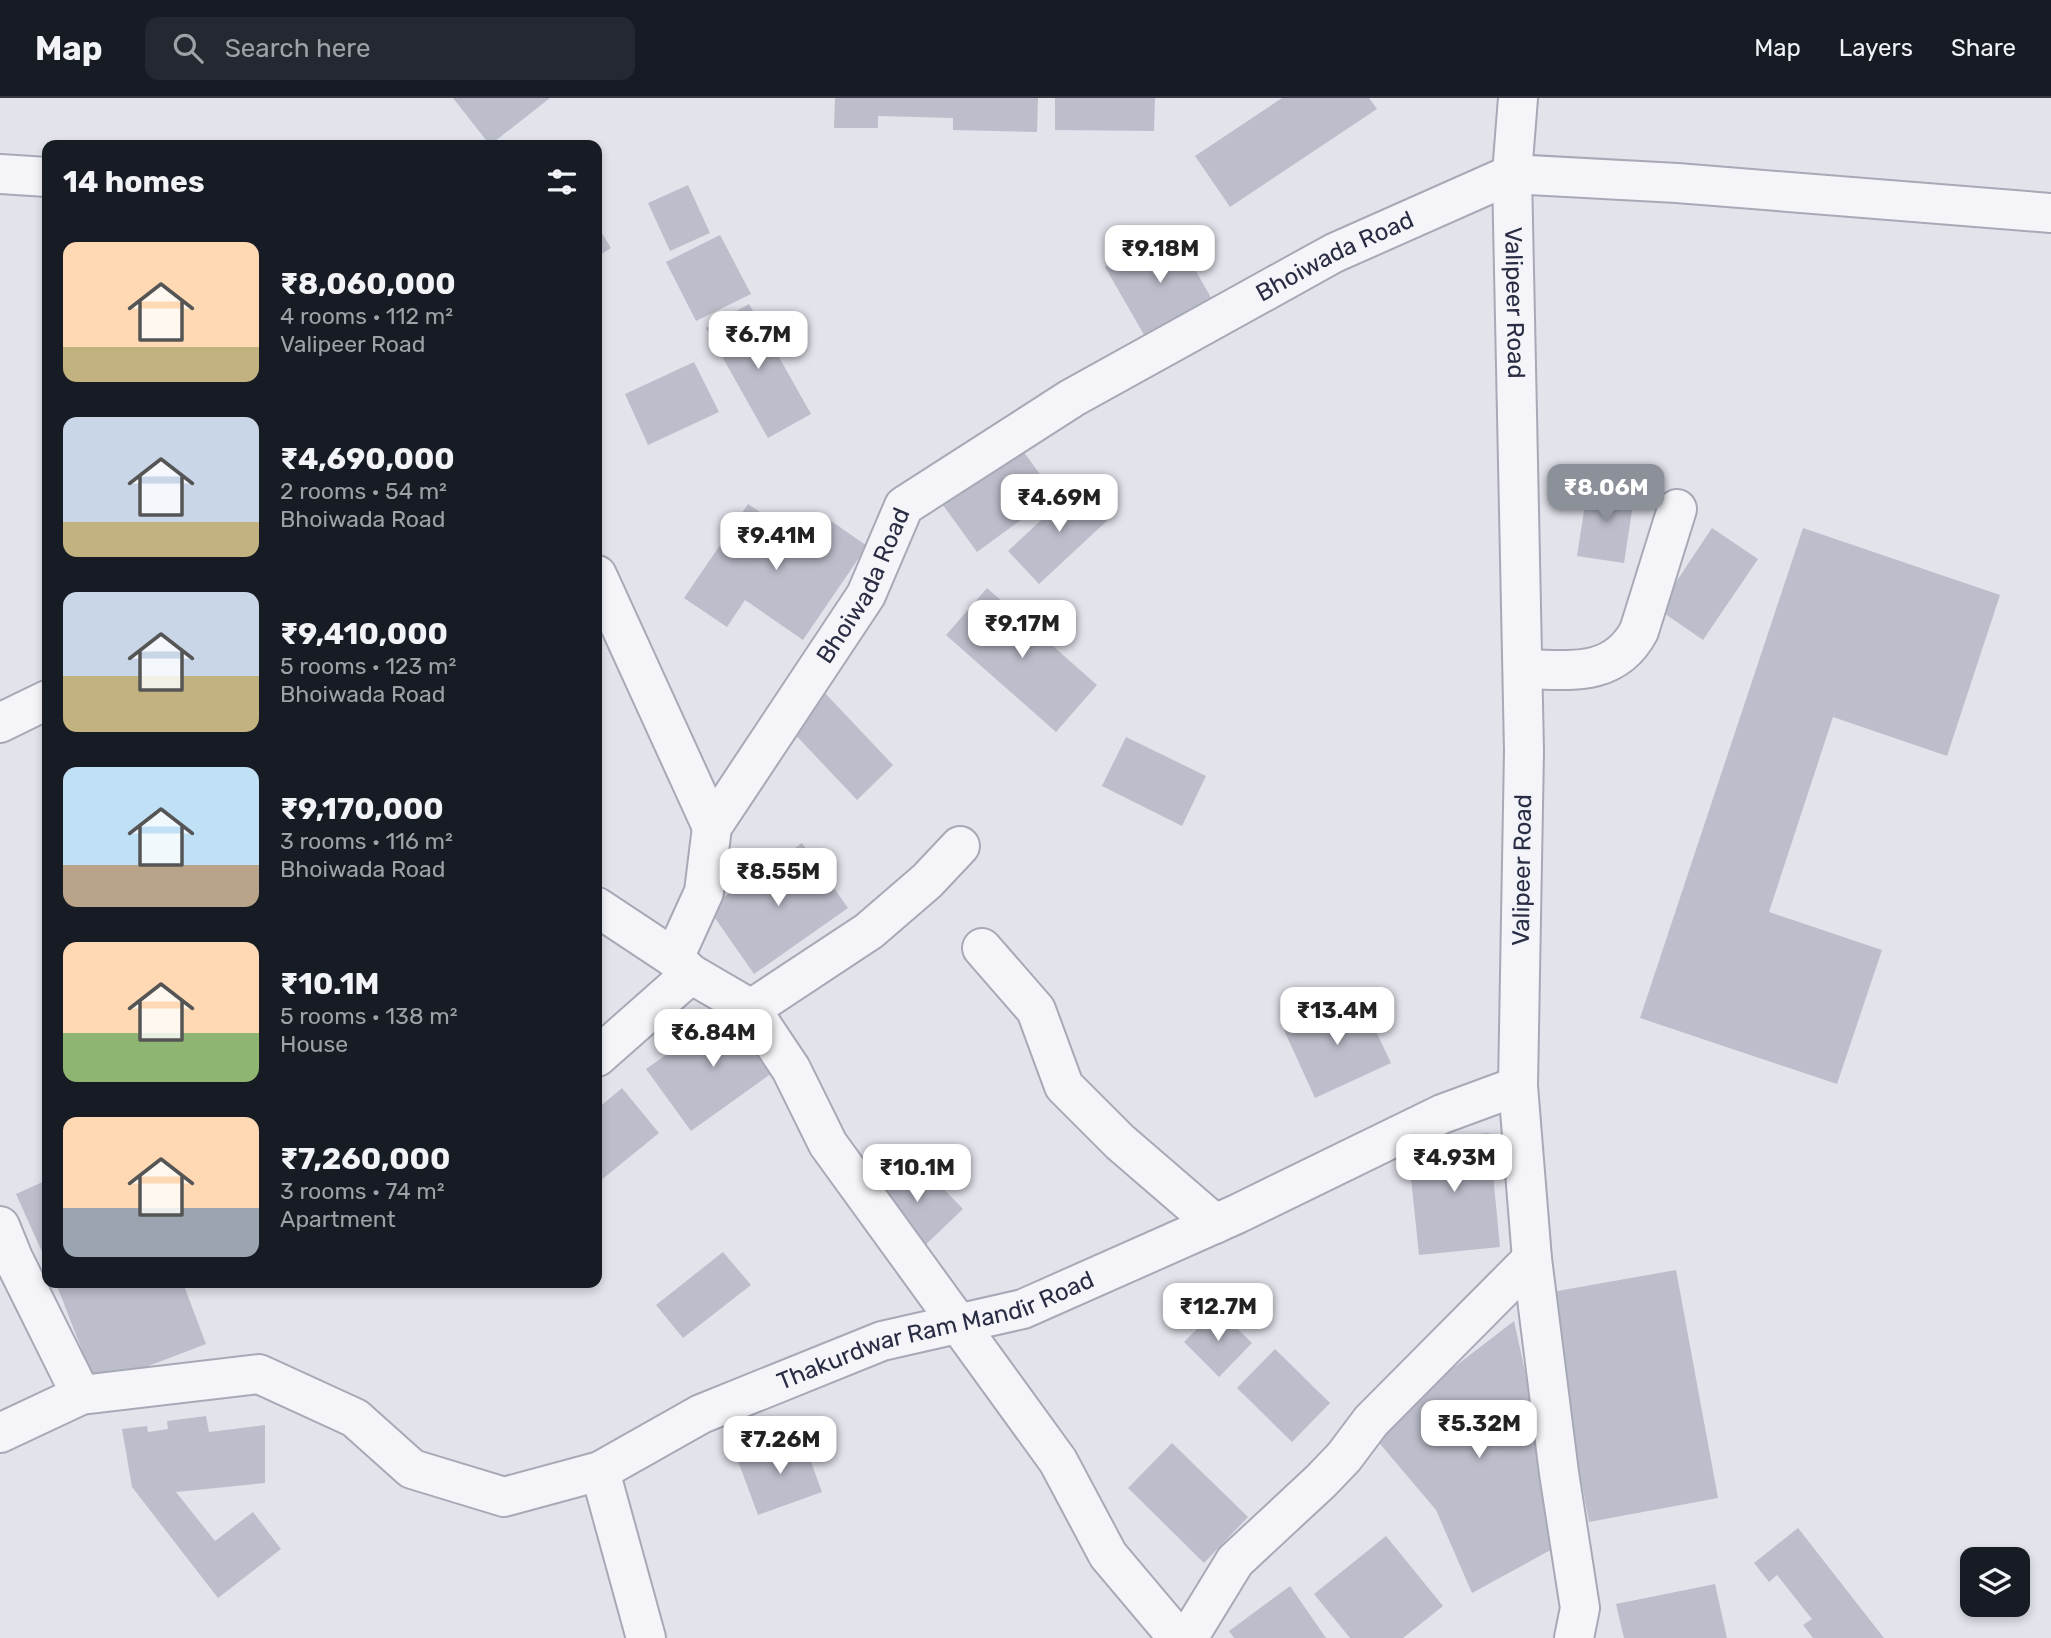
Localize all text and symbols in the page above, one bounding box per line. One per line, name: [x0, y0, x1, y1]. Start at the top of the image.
search box: [145, 17, 635, 80]
text: Map: [35, 29, 103, 68]
icon: search: [169, 29, 207, 67]
text: Search here: [225, 33, 370, 64]
text: Map: [1754, 34, 1801, 62]
text: Layers: [1839, 34, 1913, 62]
text: Share: [1951, 34, 2016, 62]
icon: filters: [543, 163, 581, 201]
text: 14 homes: [63, 164, 205, 200]
street label: Bhoiwada Road: [1251, 205, 1418, 307]
pin: ₹9.18M: [1103, 226, 1217, 285]
street label: Valipeer Road: [1499, 227, 1530, 379]
text: ₹9.18M: [1121, 234, 1199, 262]
text: ₹8,060,000: [280, 266, 456, 302]
icon: home: [119, 270, 203, 354]
text: 4 rooms · 112 m²: [280, 302, 453, 330]
pin: ₹6.7M: [709, 312, 807, 371]
text: ₹6.7M: [725, 320, 791, 348]
text: Valipeer Road: [280, 330, 425, 358]
text: ₹4,690,000: [280, 441, 455, 477]
icon: home: [119, 445, 203, 529]
pin: ₹8.06M: [1549, 464, 1663, 524]
text: ₹8.06M: [1563, 473, 1649, 501]
pin: ₹4.69M: [1002, 474, 1116, 534]
text: 2 rooms · 54 m²: [280, 477, 447, 505]
text: ₹4.69M: [1017, 483, 1101, 511]
street label: Bhoiwada Road: [811, 503, 916, 669]
text: Bhoiwada Road: [280, 505, 445, 533]
pin: ₹9.41M: [719, 512, 833, 572]
text: ₹9.41M: [736, 521, 816, 549]
pin: ₹9.17M: [965, 601, 1079, 660]
text: ₹9.17M: [984, 609, 1060, 637]
text: ₹9,410,000: [280, 616, 448, 652]
icon: home: [119, 620, 203, 704]
text: 5 rooms · 123 m²: [280, 652, 456, 680]
text: Bhoiwada Road: [280, 680, 445, 708]
text: ₹9,170,000: [280, 791, 444, 827]
street label: Valipeer Road: [1507, 794, 1537, 946]
icon: home: [119, 795, 203, 879]
text: 3 rooms · 116 m²: [280, 827, 453, 855]
pin: ₹8.55M: [721, 848, 835, 908]
text: Bhoiwada Road: [280, 855, 445, 883]
text: ₹8.55M: [736, 857, 820, 885]
text: ₹10.1M: [280, 966, 379, 1002]
icon: home: [119, 970, 203, 1054]
pin: ₹13.4M: [1280, 988, 1394, 1047]
text: ₹13.4M: [1296, 996, 1378, 1024]
text: 5 rooms · 138 m²: [280, 1002, 457, 1030]
pin: ₹6.84M: [656, 1010, 770, 1069]
text: ₹6.84M: [670, 1018, 756, 1046]
text: House: [280, 1030, 348, 1058]
pin: ₹4.93M: [1397, 1134, 1511, 1194]
text: ₹7,260,000: [280, 1141, 450, 1177]
text: ₹4.93M: [1412, 1143, 1496, 1171]
pin: ₹10.1M: [860, 1144, 974, 1204]
icon: home: [119, 1145, 203, 1229]
text: ₹10.1M: [879, 1153, 955, 1181]
text: 3 rooms · 74 m²: [280, 1177, 445, 1205]
text: Apartment: [280, 1205, 396, 1233]
street label: Thakurdwar Ram Mandir Road: [773, 1265, 1098, 1396]
pin: ₹12.7M: [1161, 1284, 1275, 1343]
text: ₹12.7M: [1179, 1292, 1257, 1320]
pin: ₹5.32M: [1422, 1400, 1536, 1460]
text: ₹5.32M: [1437, 1409, 1521, 1437]
pin: ₹7.26M: [723, 1416, 837, 1476]
text: ₹7.26M: [739, 1425, 821, 1453]
map controls: [1960, 1547, 2030, 1617]
button: layers: [1960, 1547, 2030, 1617]

